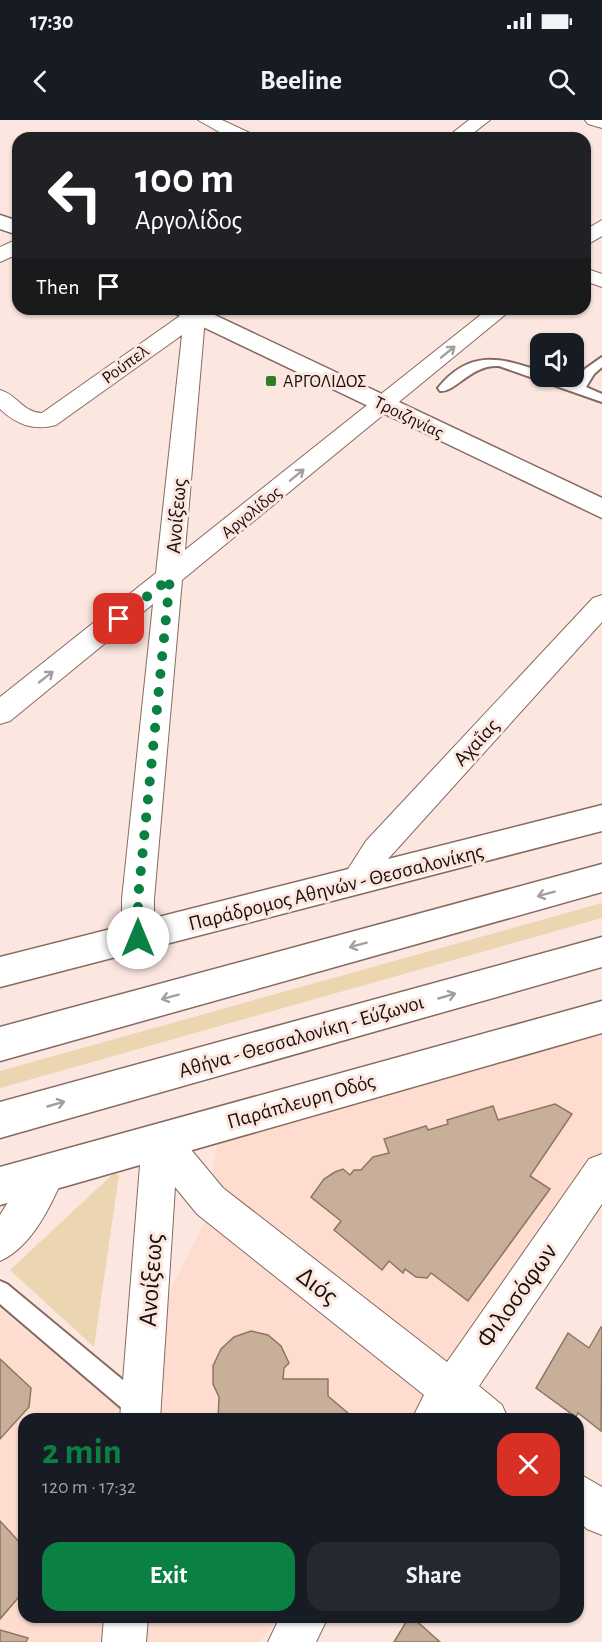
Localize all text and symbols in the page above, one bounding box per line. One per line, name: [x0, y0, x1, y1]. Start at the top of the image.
text: 17:30: [30, 10, 73, 32]
icon: back: [24, 65, 57, 98]
icon: search: [545, 65, 578, 98]
text: Beeline: [260, 67, 342, 94]
icon: left: [36, 156, 114, 234]
text: 100 m: [135, 158, 234, 200]
text: Αργολίδος: [135, 207, 242, 234]
icon: arrive: [92, 270, 125, 303]
text: Then: [36, 276, 80, 298]
map controls: [530, 333, 584, 387]
button: sound: [530, 333, 584, 387]
street label: Ρούπελ: [99, 342, 152, 388]
one-way arrow: [440, 345, 455, 359]
place label: ΑΡΓΟΛΙΔΟΣ: [283, 373, 366, 391]
marker: ΑΡΓΟΛΙΔΟΣ: [264, 374, 278, 388]
street label: Τροιζηνίας: [371, 393, 447, 442]
one-way arrow: [288, 469, 304, 482]
street label: Ανοίξεως: [163, 478, 191, 555]
street label: Αργολίδος: [218, 482, 285, 542]
pin: [93, 593, 144, 644]
icon: arrive: [102, 602, 135, 635]
one-way arrow: [38, 670, 54, 683]
street label: Αχαΐας: [450, 715, 503, 770]
street label: Παράδρομος Αθηνών - Θεσσαλονίκης: [186, 841, 486, 934]
one-way arrow: [536, 888, 555, 900]
position arrow: [106, 906, 170, 970]
one-way arrow: [348, 940, 367, 952]
one-way arrow: [437, 989, 456, 1001]
street label: Αθήνα - Θεσσαλονίκη - Εύζωνοι: [176, 991, 426, 1082]
one-way arrow: [160, 992, 179, 1003]
street label: Παράπλευρη Οδός: [225, 1070, 377, 1133]
one-way arrow: [46, 1098, 65, 1109]
street label: Ανοίξεως: [135, 1233, 167, 1327]
street label: Φιλοσόφων: [472, 1239, 562, 1352]
street label: Διός: [292, 1262, 343, 1310]
button: close: [497, 1433, 560, 1496]
text: 2 min: [42, 1434, 122, 1470]
text: 120 m · 17:32: [42, 1477, 136, 1497]
button: Exit: [42, 1542, 295, 1611]
button: Share: [307, 1542, 560, 1611]

